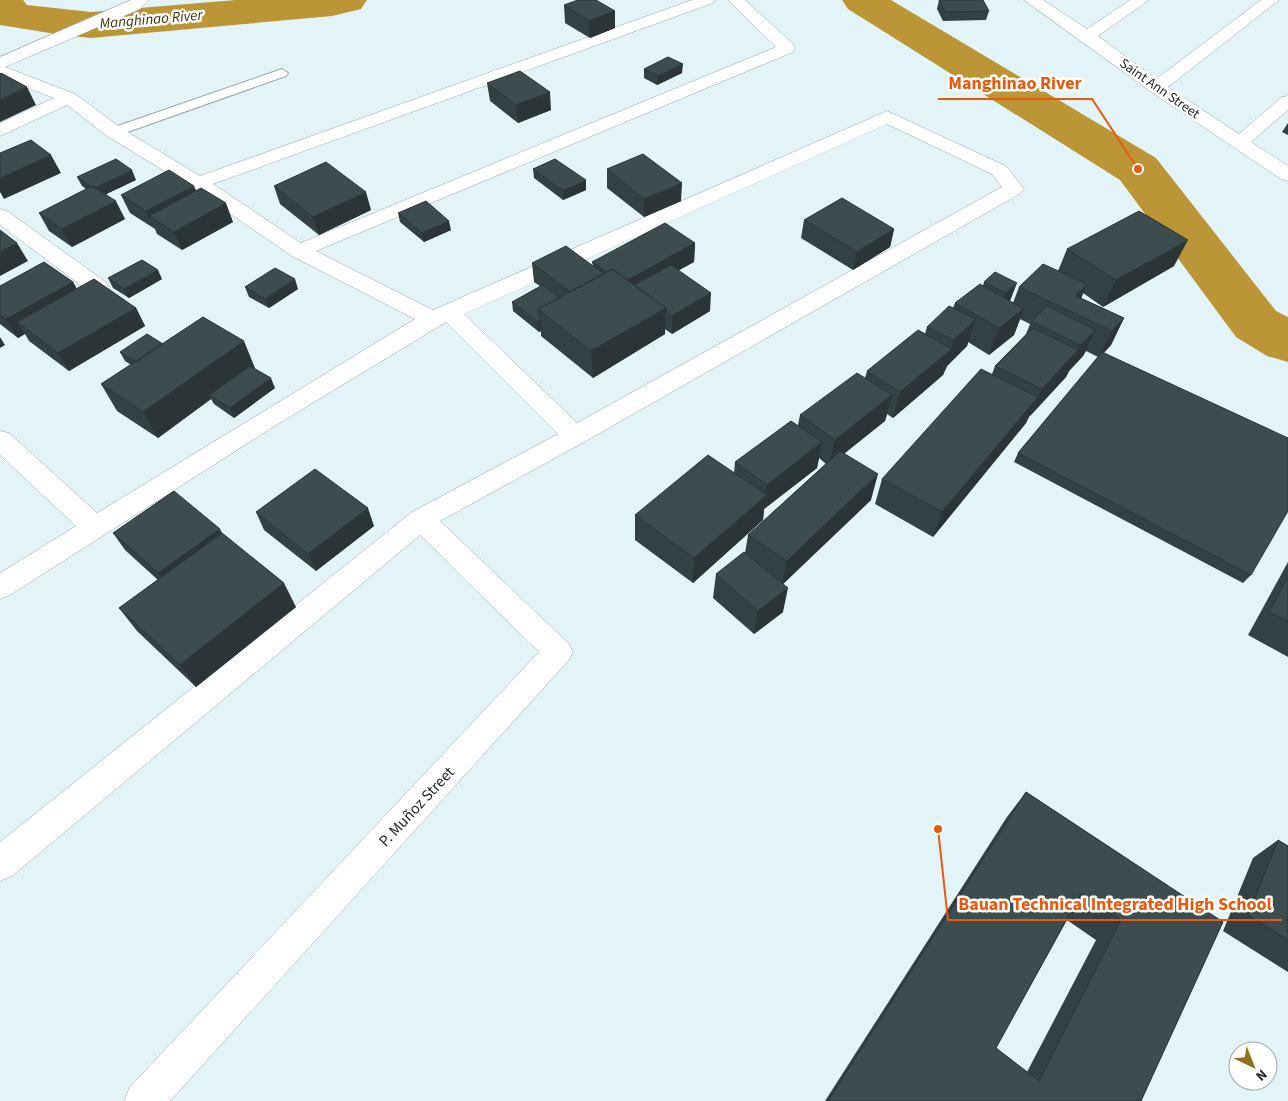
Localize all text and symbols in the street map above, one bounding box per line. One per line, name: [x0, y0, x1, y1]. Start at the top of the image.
water label: Manghinao River: [99, 4, 204, 34]
street label: Saint Ann Street: [1115, 54, 1204, 124]
callout: Manghinao River: [938, 66, 1092, 99]
text: Manghinao River: [948, 71, 1083, 96]
street label: P. Muñoz Street: [374, 761, 460, 852]
callout: Bauan Technical Integrated High School: [948, 887, 1282, 920]
text: Bauan Technical Integrated High School: [958, 892, 1272, 917]
north arrow: [1228, 1041, 1278, 1091]
text: N: [1251, 1064, 1271, 1085]

